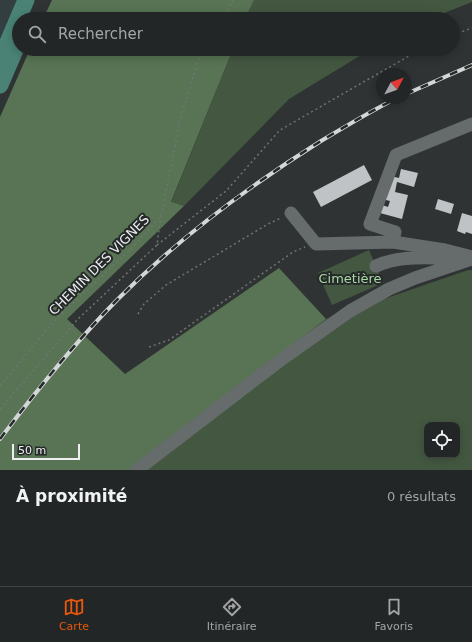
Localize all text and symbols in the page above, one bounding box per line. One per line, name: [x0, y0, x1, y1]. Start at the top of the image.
search box: [12, 12, 460, 56]
icon: search: [26, 23, 48, 45]
text: Rechercher: [58, 25, 143, 43]
north arrow: [376, 68, 412, 104]
street label: CHEMIN DES VIGNES: [46, 212, 152, 318]
park label: Cimetière: [318, 271, 382, 286]
map controls: [424, 422, 460, 458]
button: locate: [424, 422, 460, 458]
scale bar: [12, 442, 80, 461]
text: 50 m: [18, 444, 46, 457]
text: À proximité: [16, 486, 127, 506]
text: 0 résultats: [387, 489, 456, 504]
tab: Carte: [59, 596, 89, 633]
tab: Itinéraire: [207, 596, 257, 633]
tab: Favoris: [374, 596, 413, 633]

